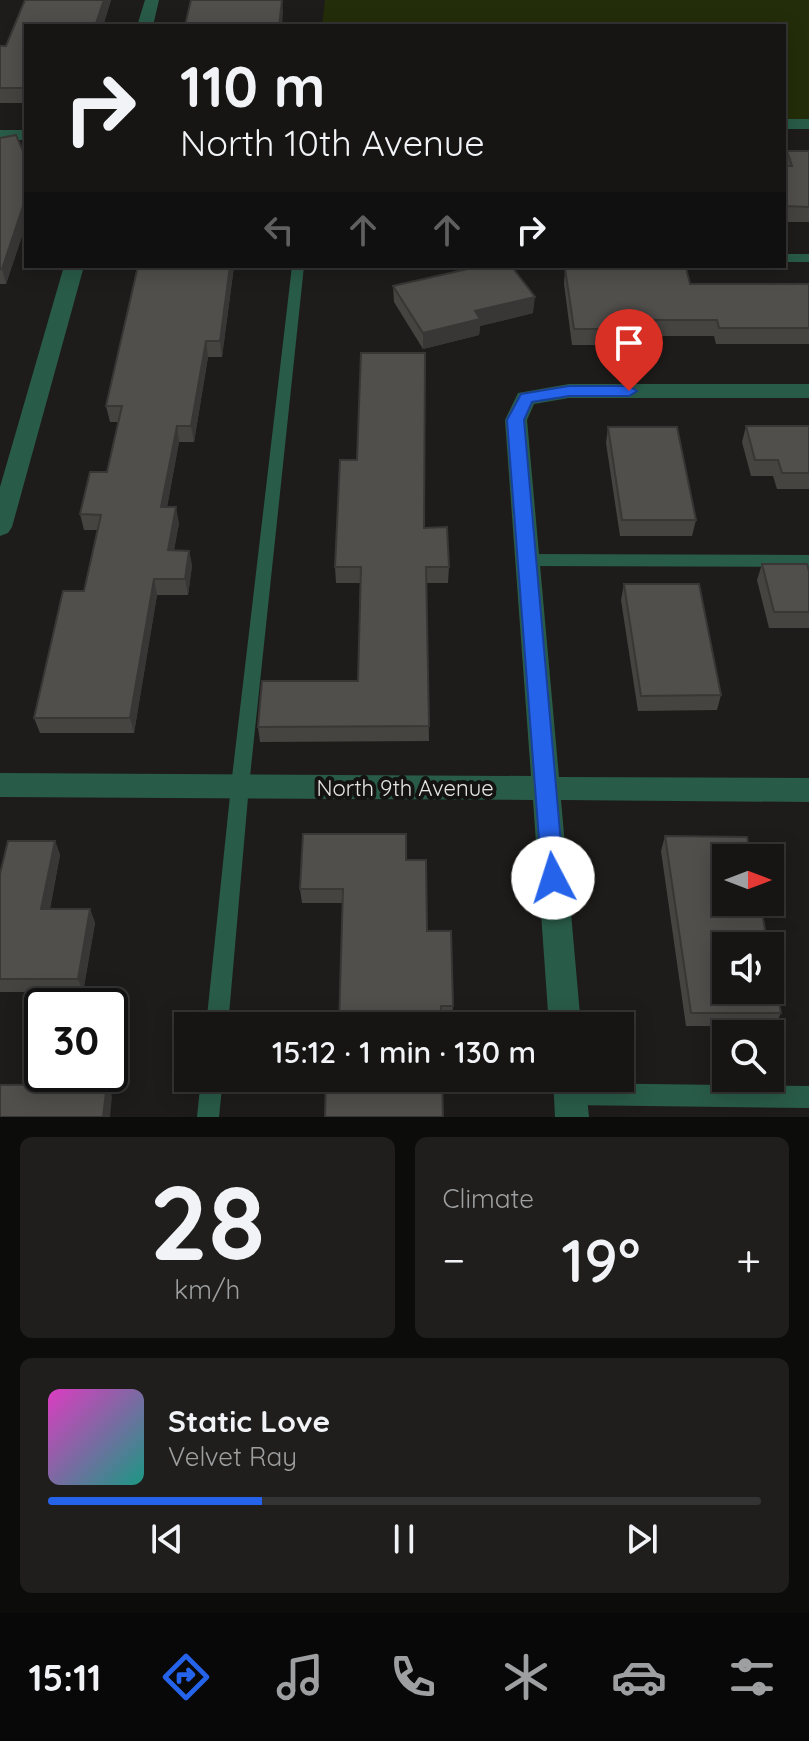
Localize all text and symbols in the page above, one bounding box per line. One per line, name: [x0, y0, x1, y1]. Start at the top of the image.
text: 110 m: [180, 51, 325, 121]
icon: right: [48, 56, 152, 160]
text: North 10th Avenue: [180, 120, 485, 165]
icon: left: [257, 208, 301, 252]
icon: ahead: [341, 208, 385, 252]
icon: ahead: [425, 208, 469, 252]
icon: right: [509, 208, 553, 252]
pin: [595, 309, 663, 391]
icon: arrive: [607, 321, 651, 365]
street label: North 9th Avenue: [316, 774, 494, 802]
position arrow: [511, 836, 595, 920]
north arrow: [712, 844, 784, 916]
map controls: [712, 844, 784, 1092]
button: sound: [712, 932, 784, 1004]
speed limit sign: 30: [24, 988, 128, 1092]
button: search: [712, 1020, 784, 1092]
text: 15:12 · 1 min · 130 m: [272, 1033, 536, 1071]
text: 28: [149, 1156, 265, 1286]
text: Climate: [443, 1182, 534, 1215]
text: 19°: [561, 1222, 640, 1297]
text: −: [443, 1232, 465, 1287]
text: +: [736, 1232, 761, 1287]
text: km/h: [174, 1273, 240, 1306]
text: Static Love: [168, 1402, 330, 1440]
text: Velvet Ray: [168, 1440, 297, 1473]
icon: previous: [145, 1517, 189, 1561]
icon: pause: [382, 1517, 426, 1561]
icon: next: [620, 1517, 664, 1561]
icon: directions: [158, 1649, 214, 1705]
icon: music: [272, 1649, 328, 1705]
icon: phone: [385, 1649, 441, 1705]
icon: climate: [498, 1649, 554, 1705]
icon: car: [611, 1649, 667, 1705]
icon: filters: [724, 1649, 780, 1705]
text: 15:11: [29, 1655, 101, 1700]

